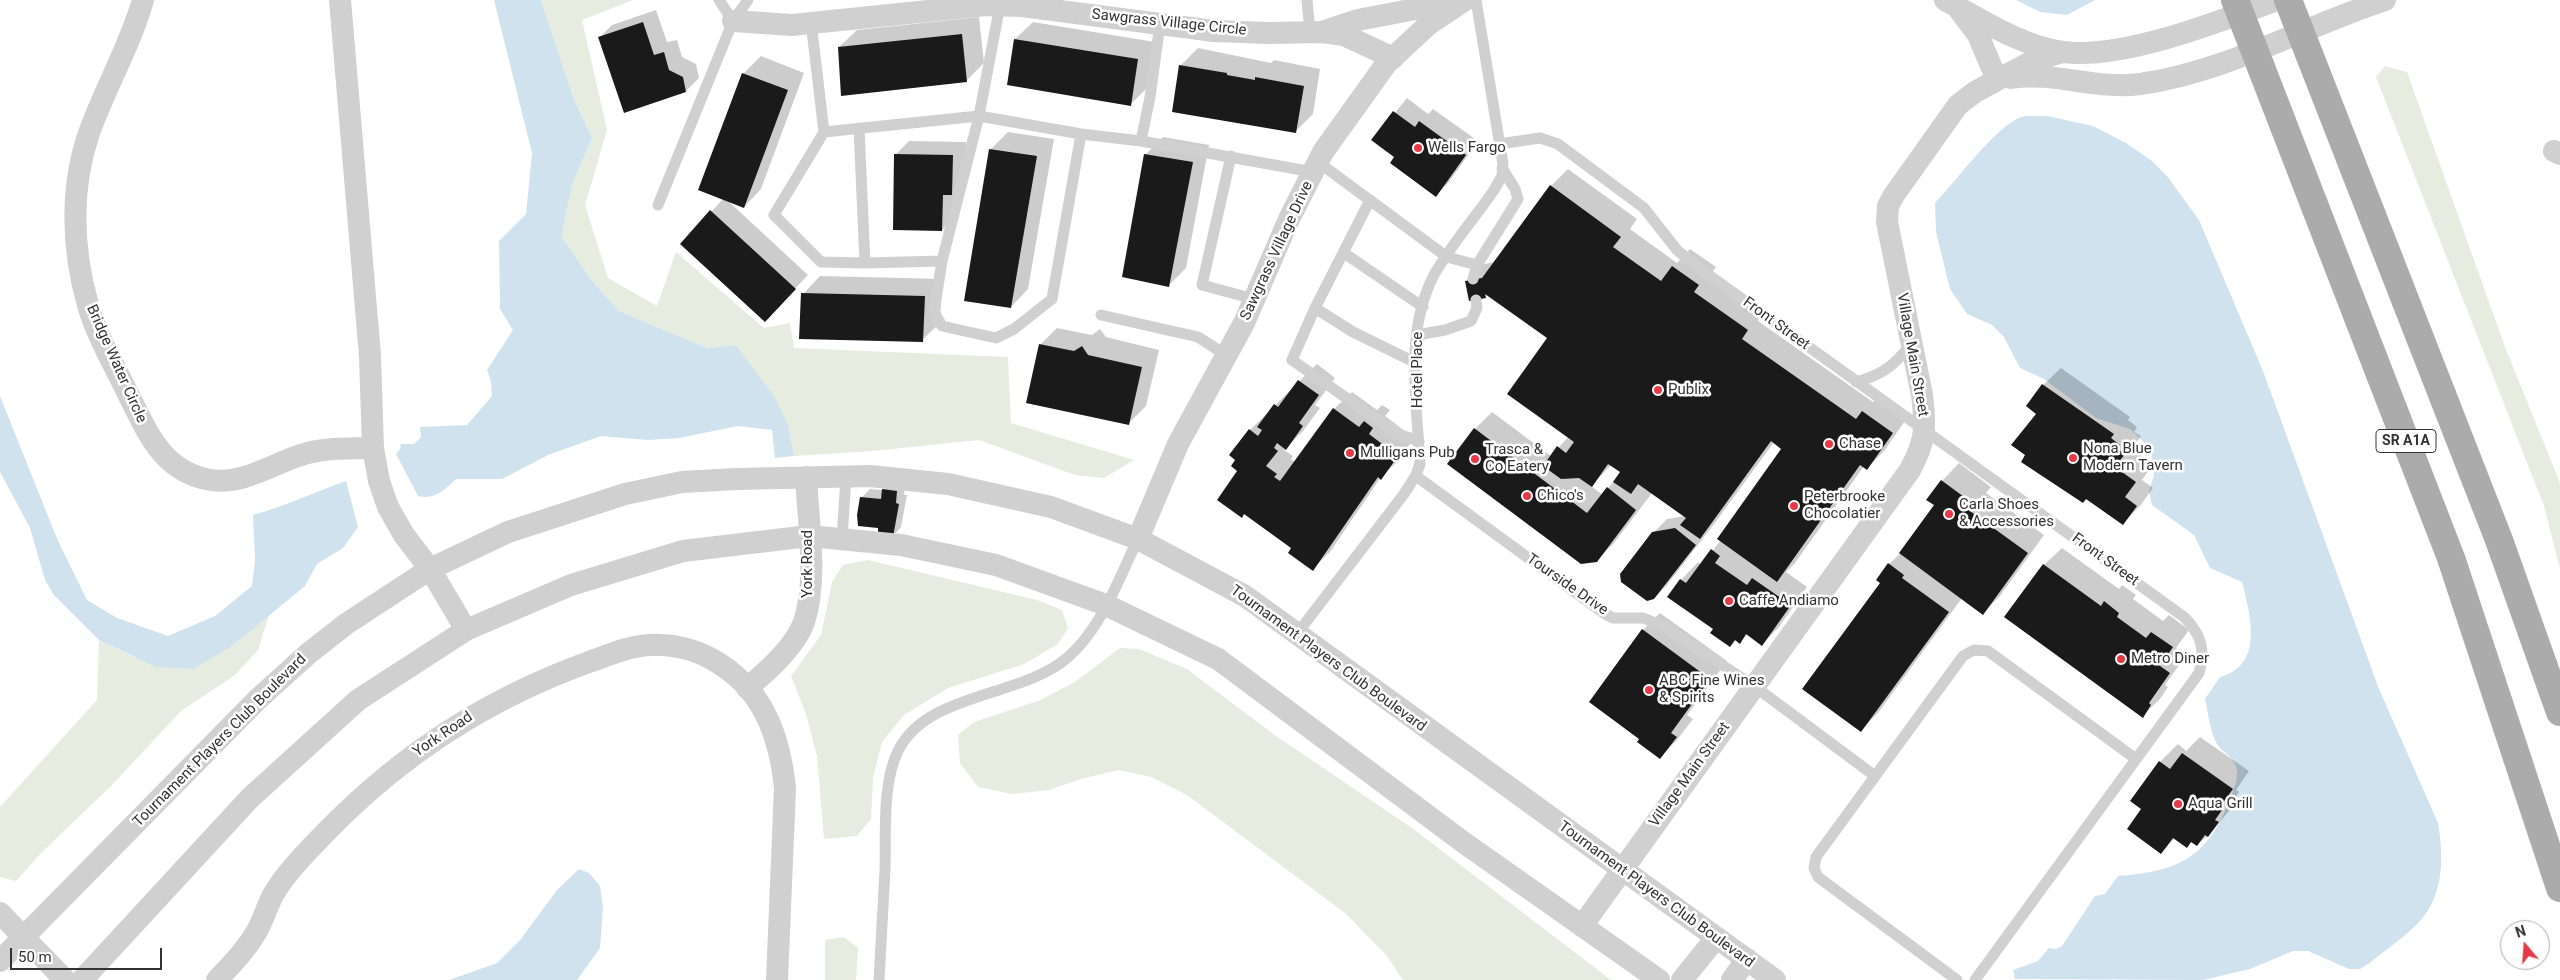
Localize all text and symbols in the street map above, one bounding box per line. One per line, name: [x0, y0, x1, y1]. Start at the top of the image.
street label: Sawgrass Village Circle: [1091, 6, 1247, 40]
place label: Wells Fargo: [1428, 139, 1506, 157]
marker: Wells Fargo: [1412, 142, 1424, 154]
street label: Sawgrass Village Drive: [1237, 179, 1317, 323]
street label: Village Main Street: [1892, 292, 1932, 418]
street label: Front Street: [1739, 294, 1813, 354]
street label: Bridge Water Circle: [82, 302, 150, 426]
street label: Hotel Place: [1409, 332, 1427, 408]
place label: Publix: [1668, 381, 1709, 399]
marker: Publix: [1652, 384, 1664, 396]
road number: SR A1A: [2376, 430, 2436, 452]
place label: Chase: [1839, 435, 1881, 453]
marker: Chase: [1823, 438, 1835, 450]
place label: Nona Blue Modern Tavern: [2083, 440, 2183, 475]
place label: Trasca & Co Eatery: [1485, 441, 1549, 476]
place label: Mulligans Pub: [1360, 444, 1455, 462]
marker: Mulligans Pub: [1344, 447, 1356, 459]
marker: Nona Blue Modern Tavern: [2067, 452, 2079, 464]
marker: Trasca & Co Eatery: [1469, 453, 1481, 465]
place label: Chico's: [1537, 487, 1584, 505]
place label: Peterbrooke Chocolatier: [1804, 488, 1885, 523]
marker: Chico's: [1521, 490, 1533, 502]
place label: Carla Shoes & Accessories: [1959, 496, 2054, 531]
marker: Peterbrooke Chocolatier: [1788, 500, 1800, 512]
marker: Carla Shoes & Accessories: [1943, 508, 1955, 520]
street label: York Road: [799, 530, 817, 598]
street label: Front Street: [2068, 530, 2142, 590]
street label: Tourside Drive: [1523, 550, 1611, 620]
street label: Tournament Players Club Boulevard: [1227, 582, 1429, 736]
place label: Caffe Andiamo: [1739, 592, 1839, 610]
marker: Caffe Andiamo: [1723, 595, 1735, 607]
place label: Metro Diner: [2131, 650, 2209, 668]
street label: Tournament Players Club Boulevard: [130, 651, 310, 831]
marker: Metro Diner: [2115, 653, 2127, 665]
place label: ABC Fine Wines & Spirits: [1659, 672, 1764, 707]
marker: ABC Fine Wines & Spirits: [1643, 684, 1655, 696]
street label: York Road: [410, 709, 476, 761]
street label: Village Main Street: [1646, 719, 1734, 831]
place label: Aqua Grill: [2188, 795, 2253, 813]
marker: Aqua Grill: [2172, 798, 2184, 810]
street label: Tournament Players Club Boulevard: [1555, 818, 1757, 972]
north arrow: [2500, 920, 2550, 970]
text: N: [2513, 923, 2528, 941]
scale bar: [12, 938, 165, 970]
text: 50 m: [18, 948, 52, 966]

